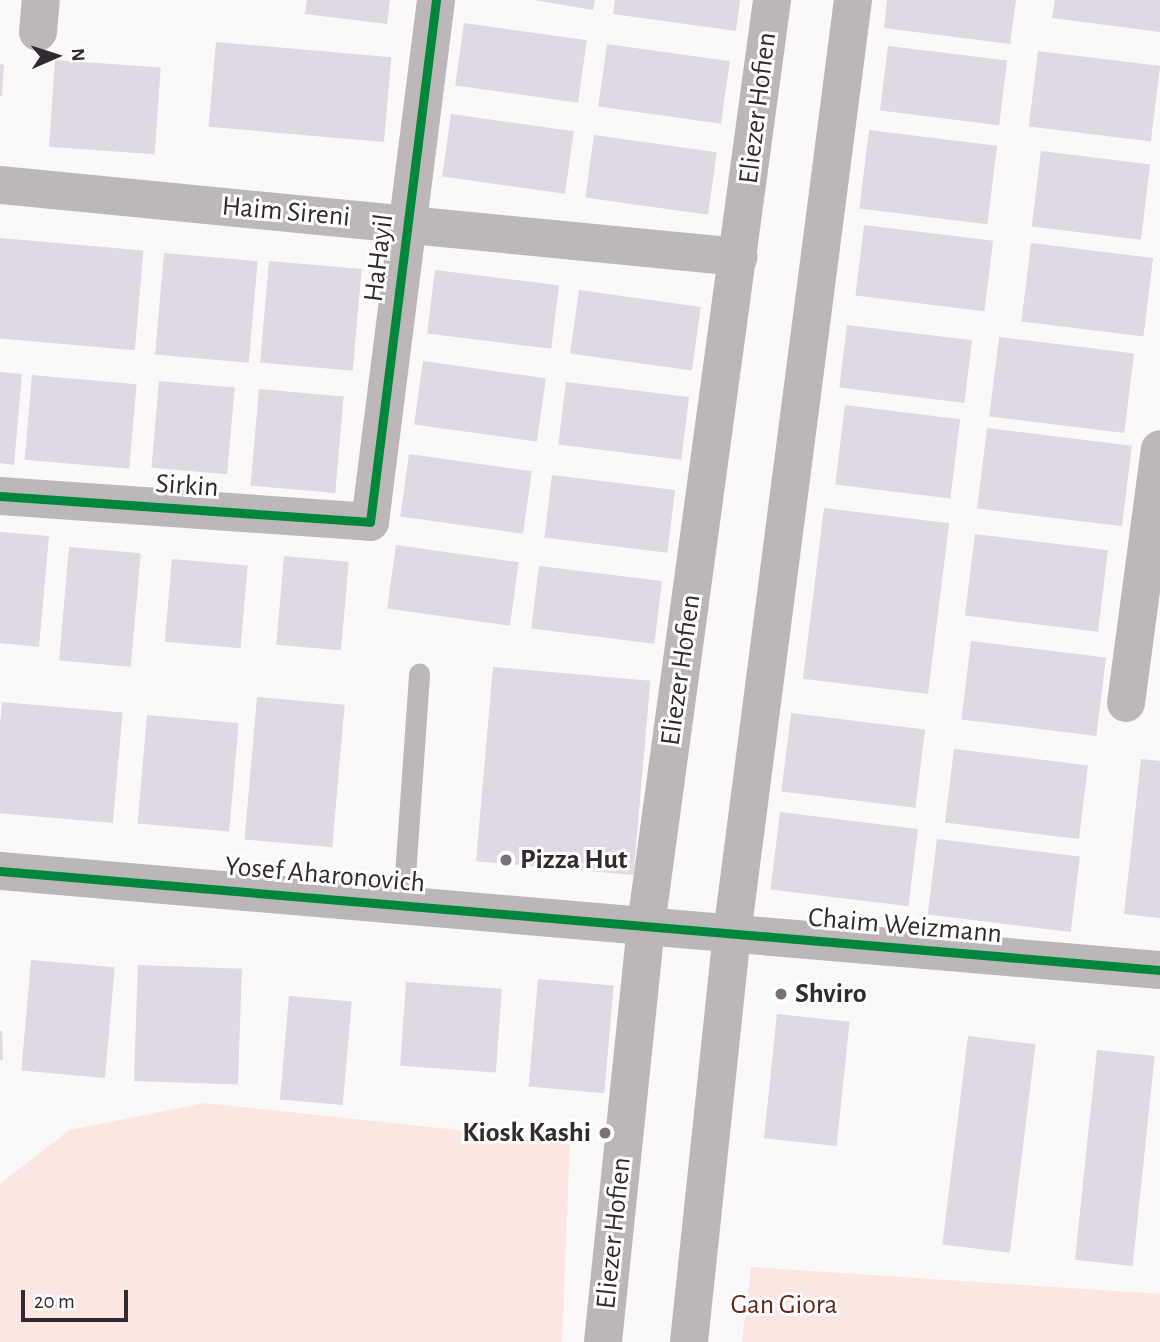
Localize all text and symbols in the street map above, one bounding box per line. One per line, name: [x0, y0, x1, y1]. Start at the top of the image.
north arrow: [21, 21, 91, 91]
street label: Eliezer Hofien: [732, 30, 784, 186]
text: N: [68, 48, 87, 62]
street label: Haim Sireni: [221, 190, 351, 234]
street label: HaHayil: [357, 212, 401, 304]
street label: Sirkin: [154, 467, 220, 505]
street label: Eliezer Hofien: [654, 592, 708, 748]
place label: Pizza Hut: [520, 843, 628, 877]
street label: Yosef Aharonovich: [224, 850, 426, 900]
marker: Pizza Hut: [498, 852, 514, 868]
street label: Chaim Weizmann: [807, 901, 1003, 951]
place label: Shviro: [795, 977, 867, 1011]
marker: Shviro: [773, 986, 789, 1002]
place label: Kiosk Kashi: [462, 1116, 591, 1150]
marker: Kiosk Kashi: [597, 1125, 613, 1141]
street label: Eliezer Hofien: [589, 1155, 639, 1311]
scale bar: [24, 1276, 131, 1320]
park label: Gan Giora: [731, 1288, 837, 1322]
text: 20 m: [34, 1291, 75, 1312]

